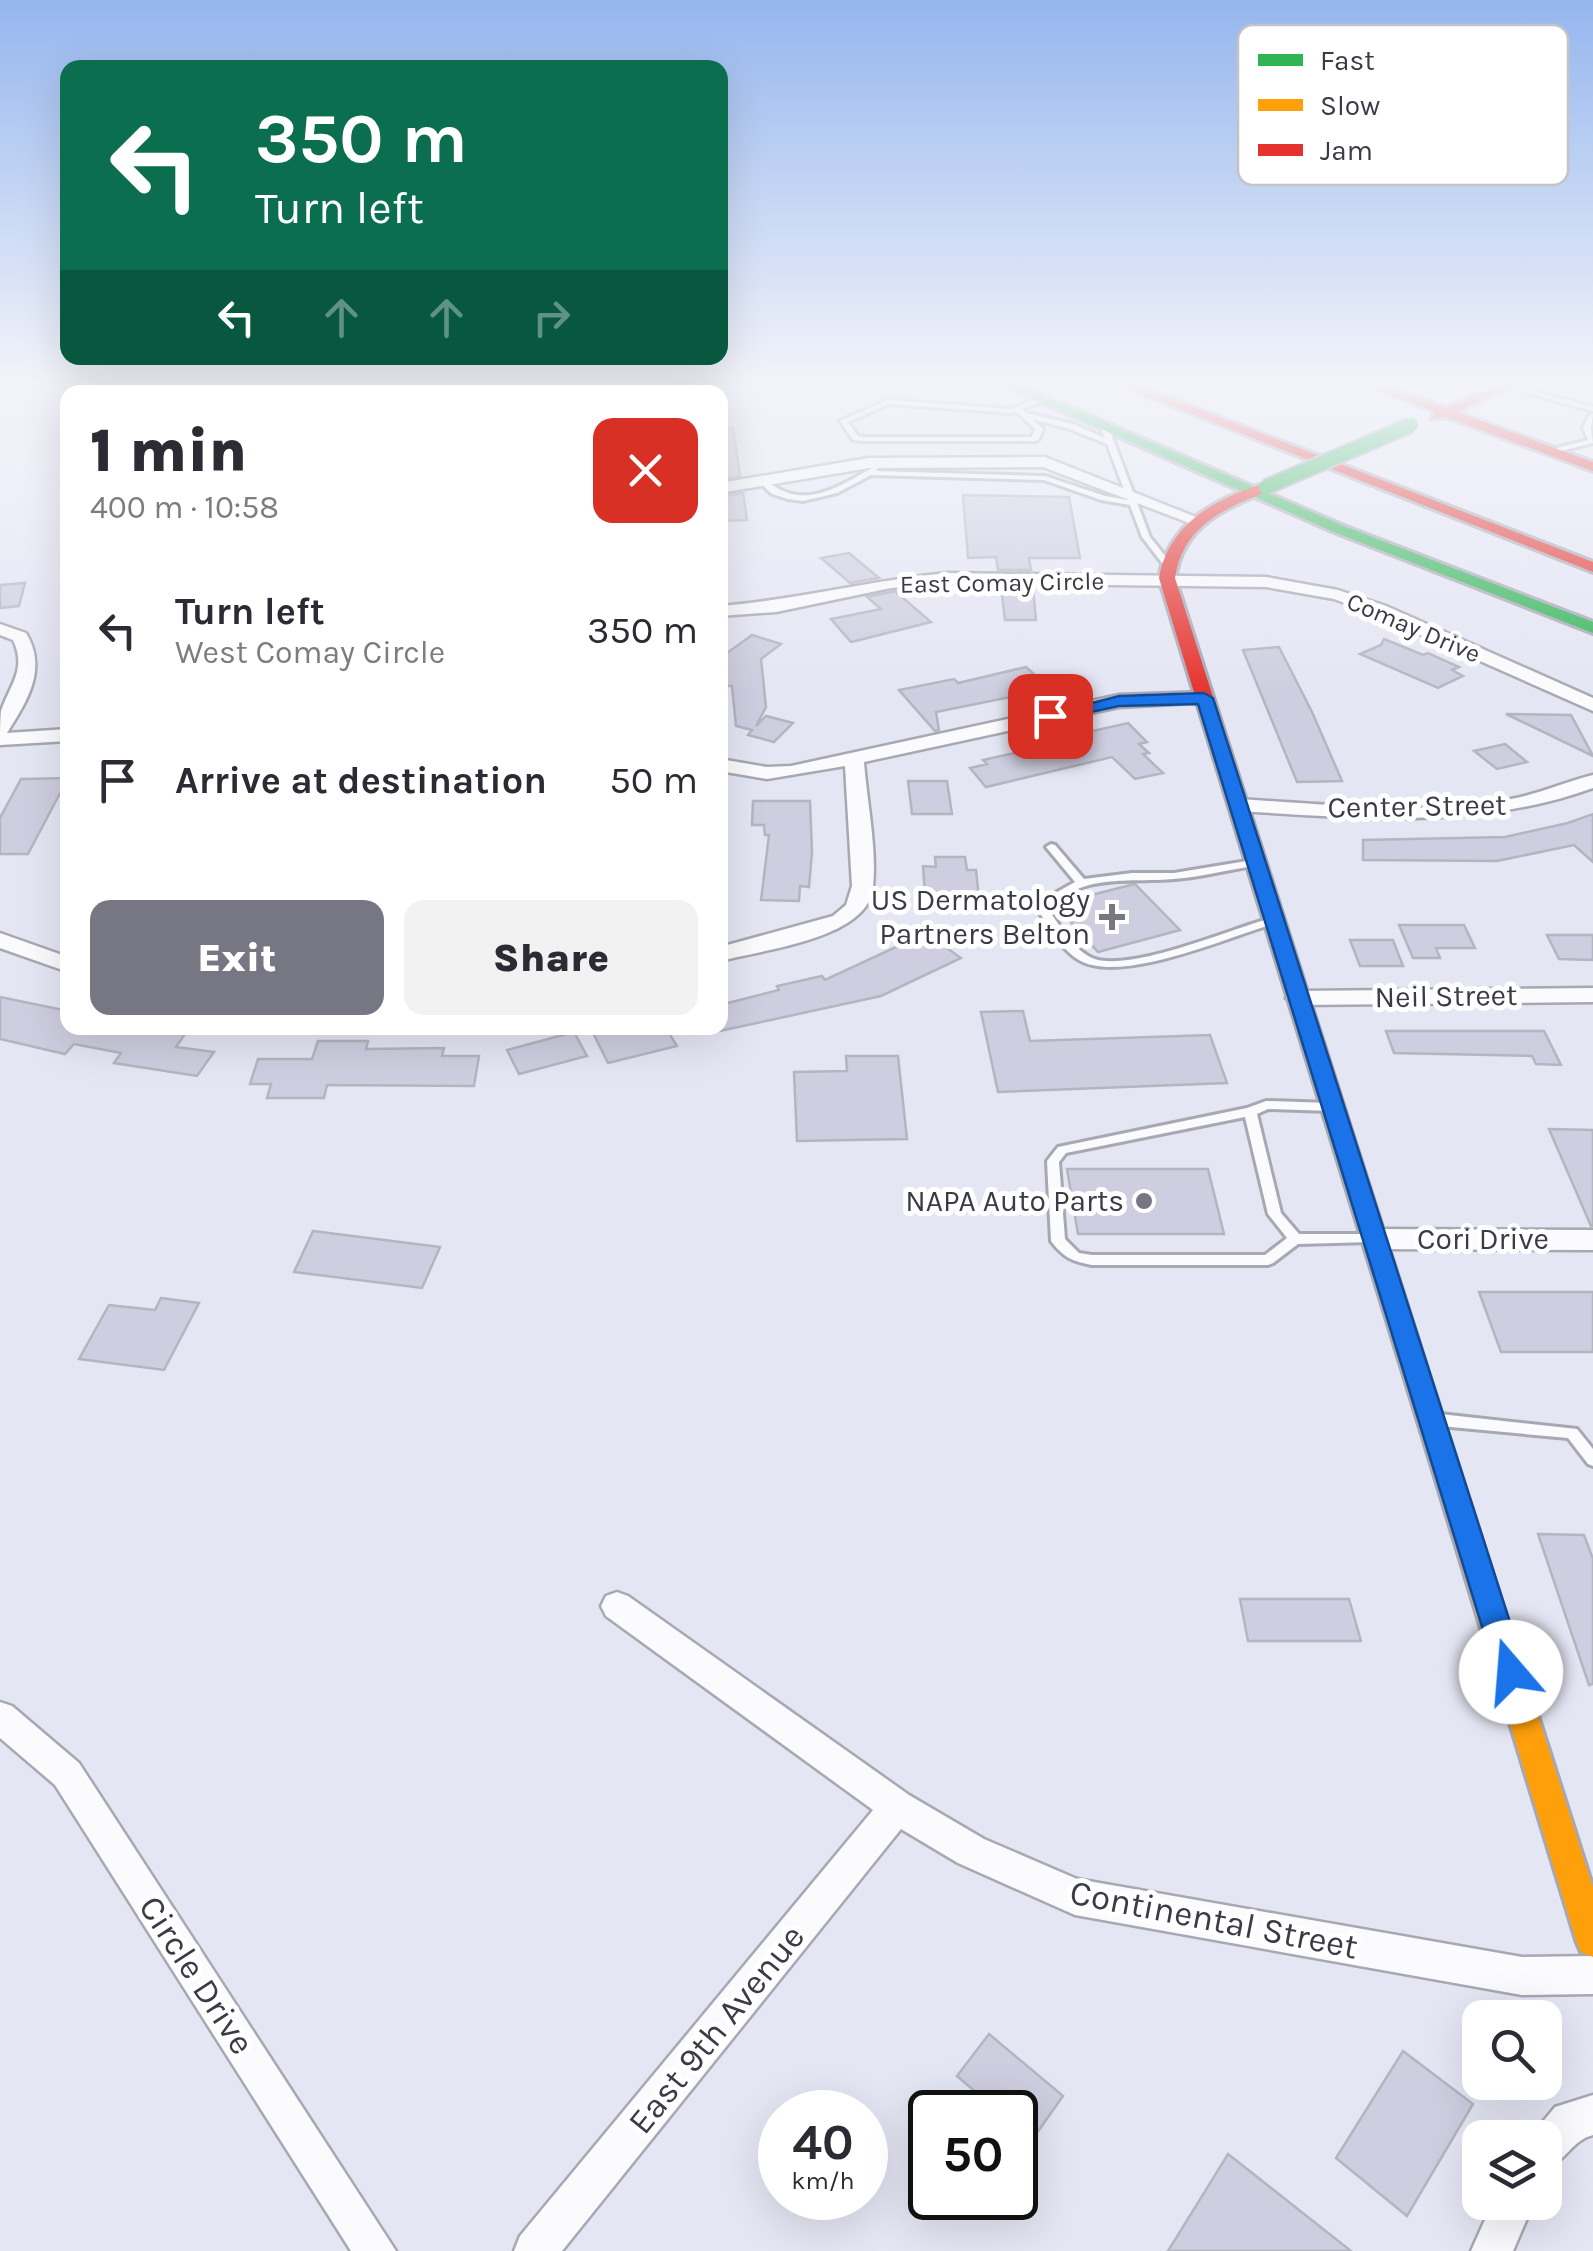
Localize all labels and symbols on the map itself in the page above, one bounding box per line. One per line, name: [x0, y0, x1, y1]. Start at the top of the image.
legend: [1238, 25, 1568, 185]
text: Fast: [1320, 44, 1375, 77]
text: Slow: [1320, 89, 1380, 122]
text: Jam: [1320, 134, 1373, 167]
street label: East Comay Circle: [899, 566, 1105, 599]
street label: Comay Drive: [1343, 586, 1485, 669]
pin: [1008, 674, 1093, 759]
street label: Center Street: [1327, 786, 1507, 826]
place label: US Dermatology Partners Belton: [871, 882, 1090, 952]
marker: US Dermatology Partners Belton: [1099, 904, 1125, 930]
street label: Neil Street: [1374, 977, 1518, 1015]
place label: NAPA Auto Parts: [905, 1183, 1124, 1219]
marker: NAPA Auto Parts: [1133, 1190, 1155, 1212]
street label: Cori Drive: [1417, 1221, 1549, 1257]
position arrow: [1459, 1620, 1563, 1724]
street label: Continental Street: [1067, 1871, 1361, 1967]
street label: Circle Drive: [130, 1888, 263, 2062]
street label: East 9th Avenue: [620, 1917, 813, 2142]
speed limit sign: 50: [908, 2090, 1038, 2220]

